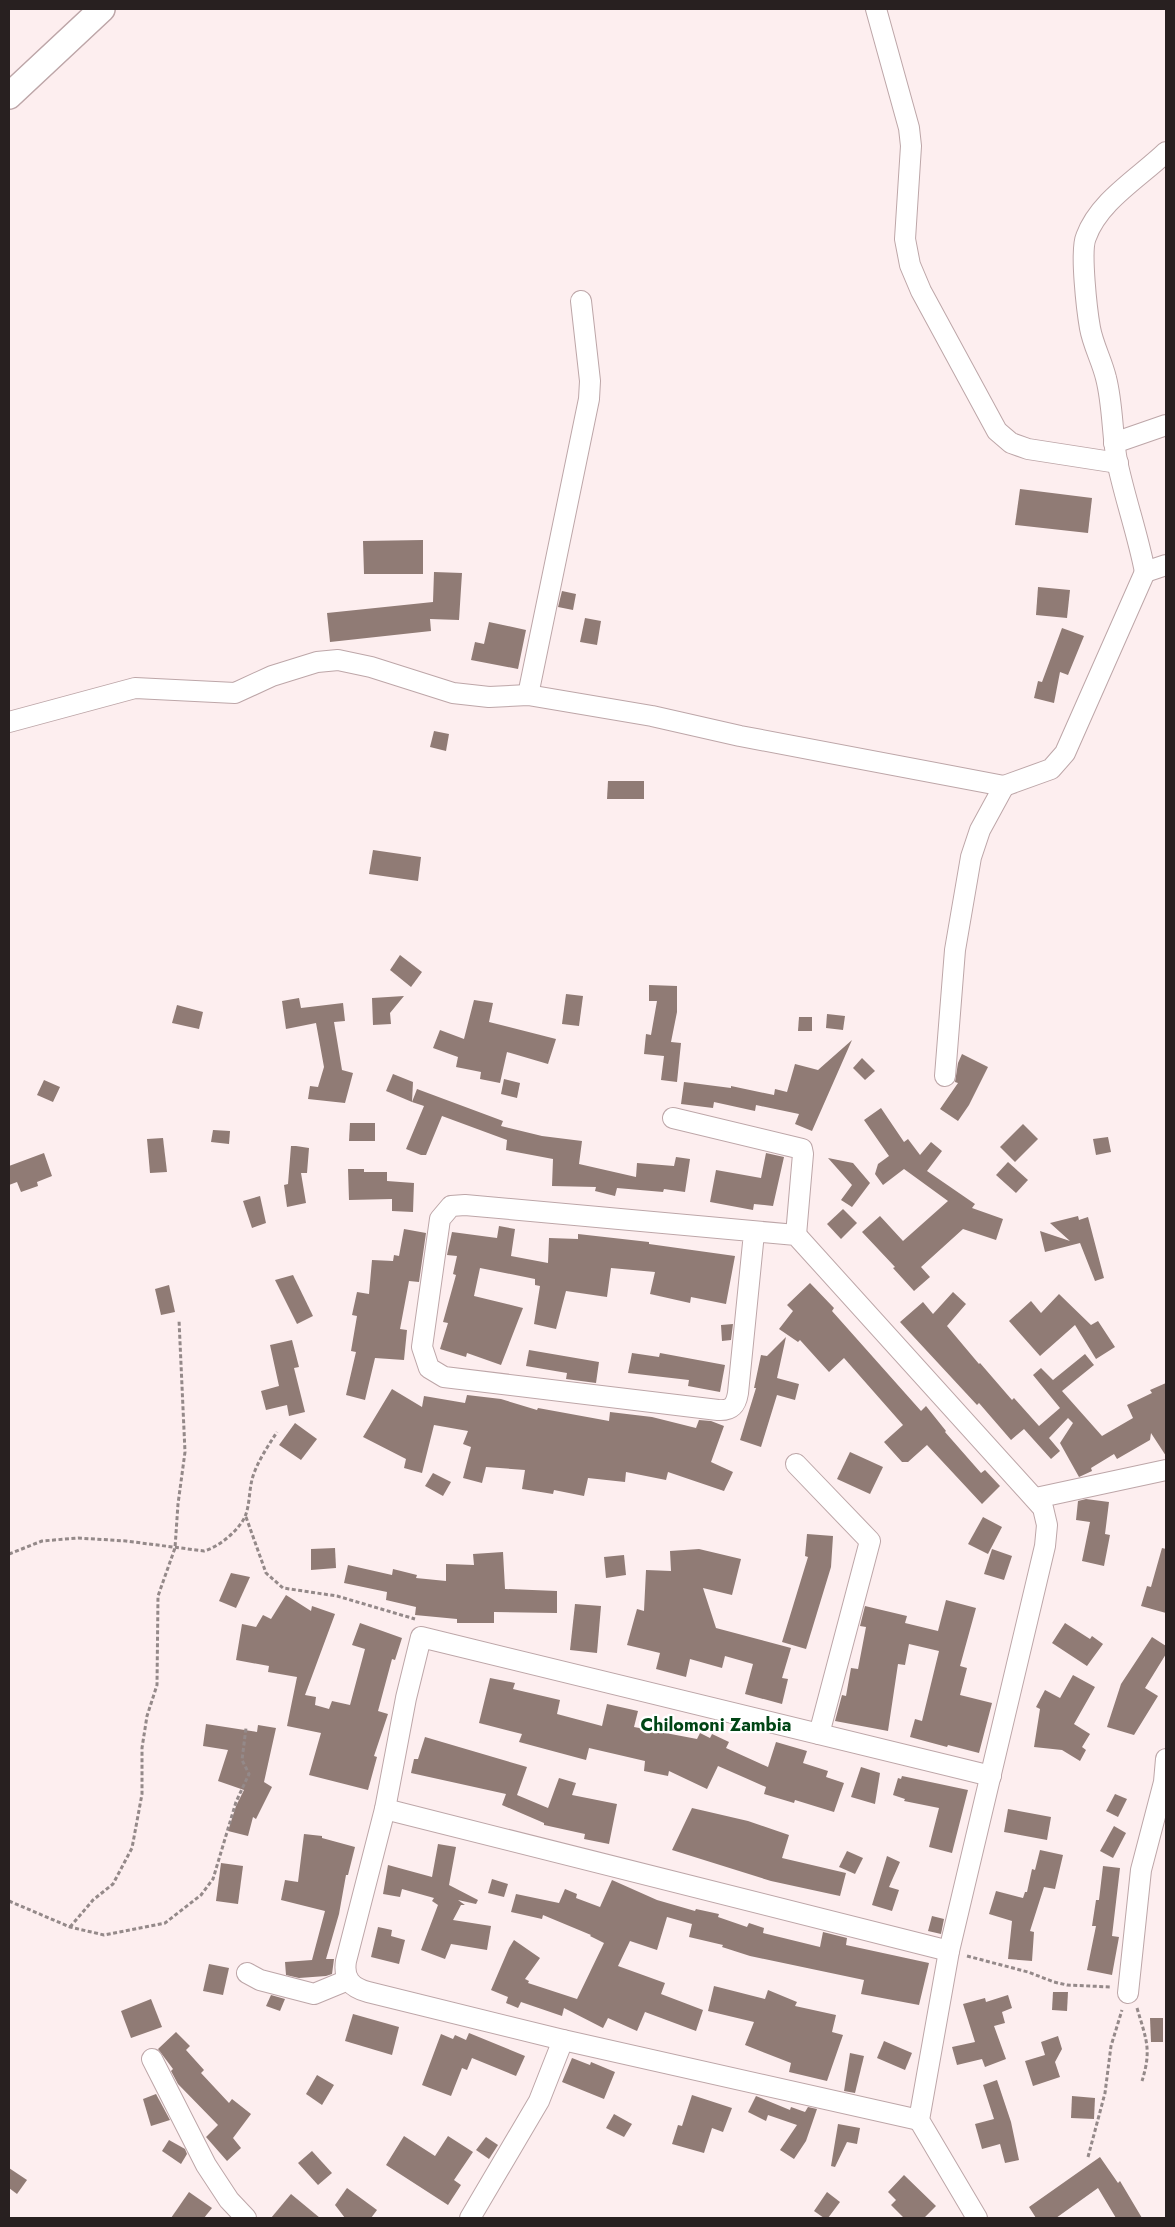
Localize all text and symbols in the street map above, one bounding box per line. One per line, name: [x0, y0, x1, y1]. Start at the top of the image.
district label: Chilomoni Zambia: [641, 1712, 791, 1738]

